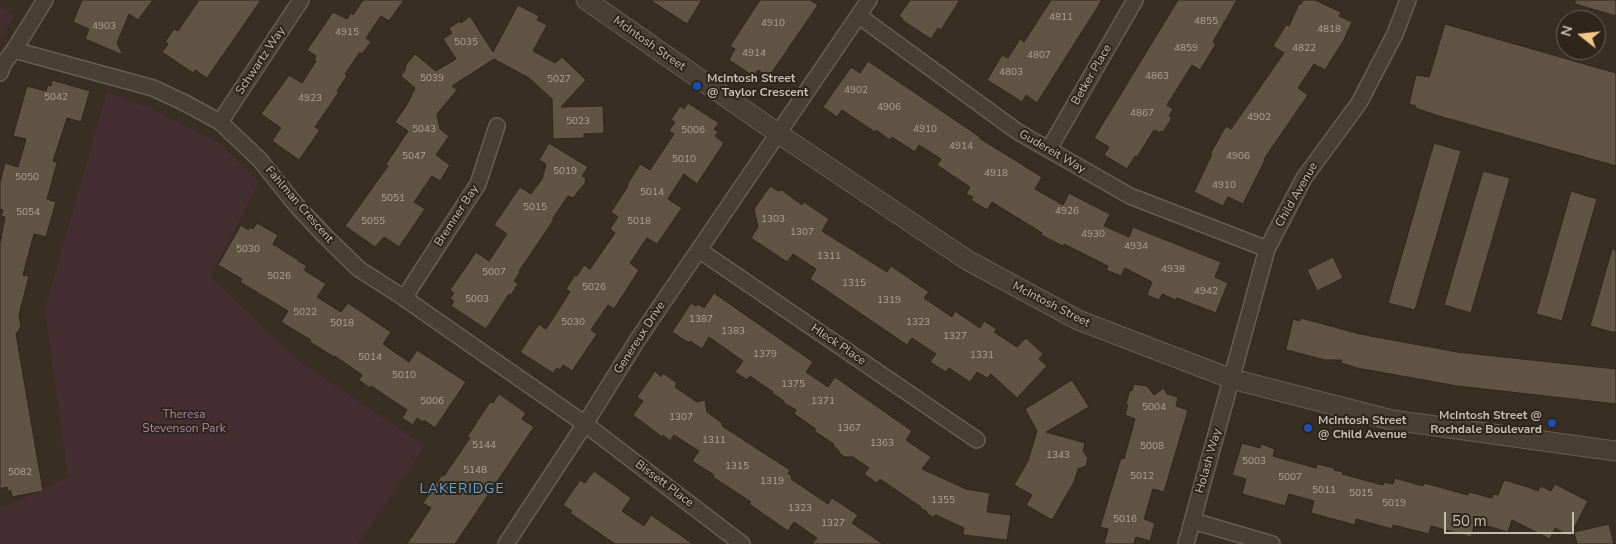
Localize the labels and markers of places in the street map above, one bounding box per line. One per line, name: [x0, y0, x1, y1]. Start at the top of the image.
place label: McIntosh Street @ Taylor Crescent: [707, 72, 808, 100]
marker: McIntosh Street @ Taylor Crescent: [691, 80, 703, 92]
place label: McIntosh Street @ Rochdale Boulevard: [1430, 409, 1542, 437]
place label: McIntosh Street @ Child Avenue: [1318, 414, 1407, 442]
marker: McIntosh Street @ Rochdale Boulevard: [1546, 417, 1558, 429]
marker: McIntosh Street @ Child Avenue: [1302, 422, 1314, 434]

